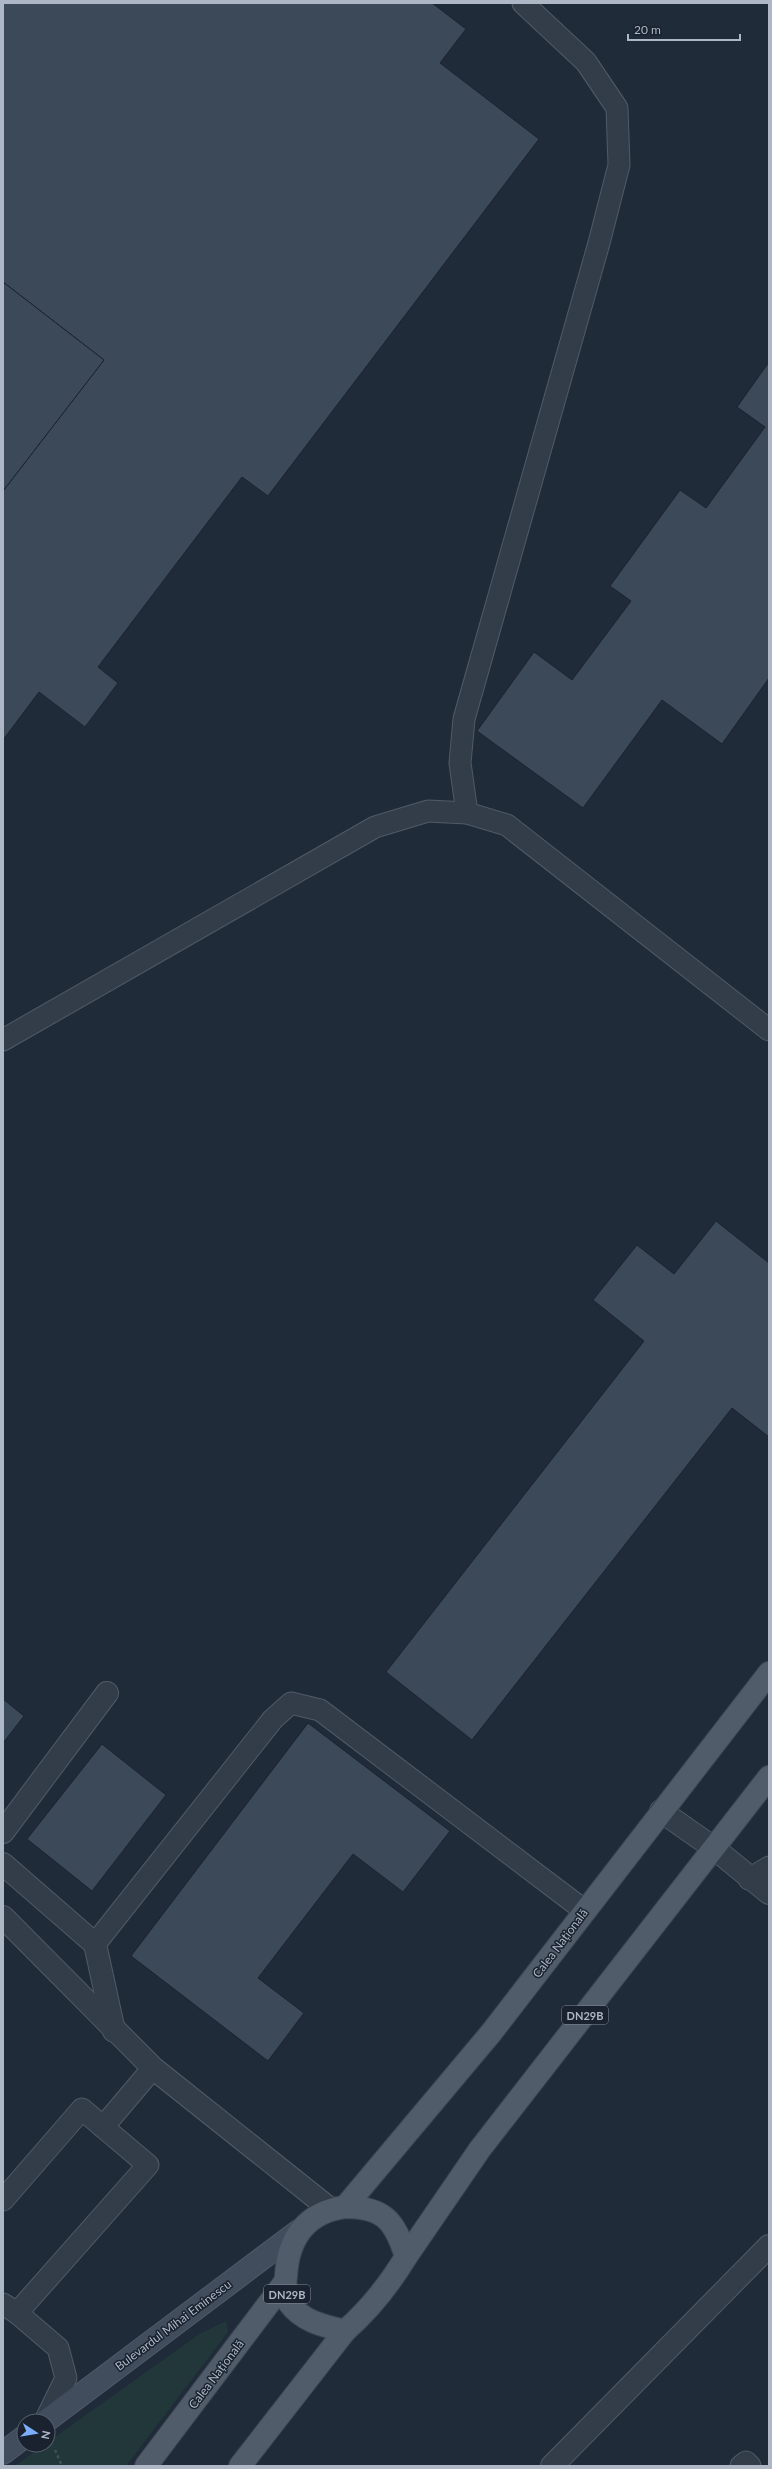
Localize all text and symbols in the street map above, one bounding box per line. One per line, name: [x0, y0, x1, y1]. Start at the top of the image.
scale bar: [628, 16, 740, 42]
text: 20 m: [634, 22, 661, 37]
street label: Calea Națională: [529, 1906, 591, 1980]
road number: DN29B: [562, 2006, 608, 2024]
street label: Bulevardul Mihai Eminescu: [112, 2276, 234, 2374]
road number: DN29B: [264, 2285, 310, 2303]
street label: Calea Națională: [185, 2337, 247, 2411]
north arrow: [16, 2413, 56, 2453]
text: N: [39, 2430, 54, 2441]

